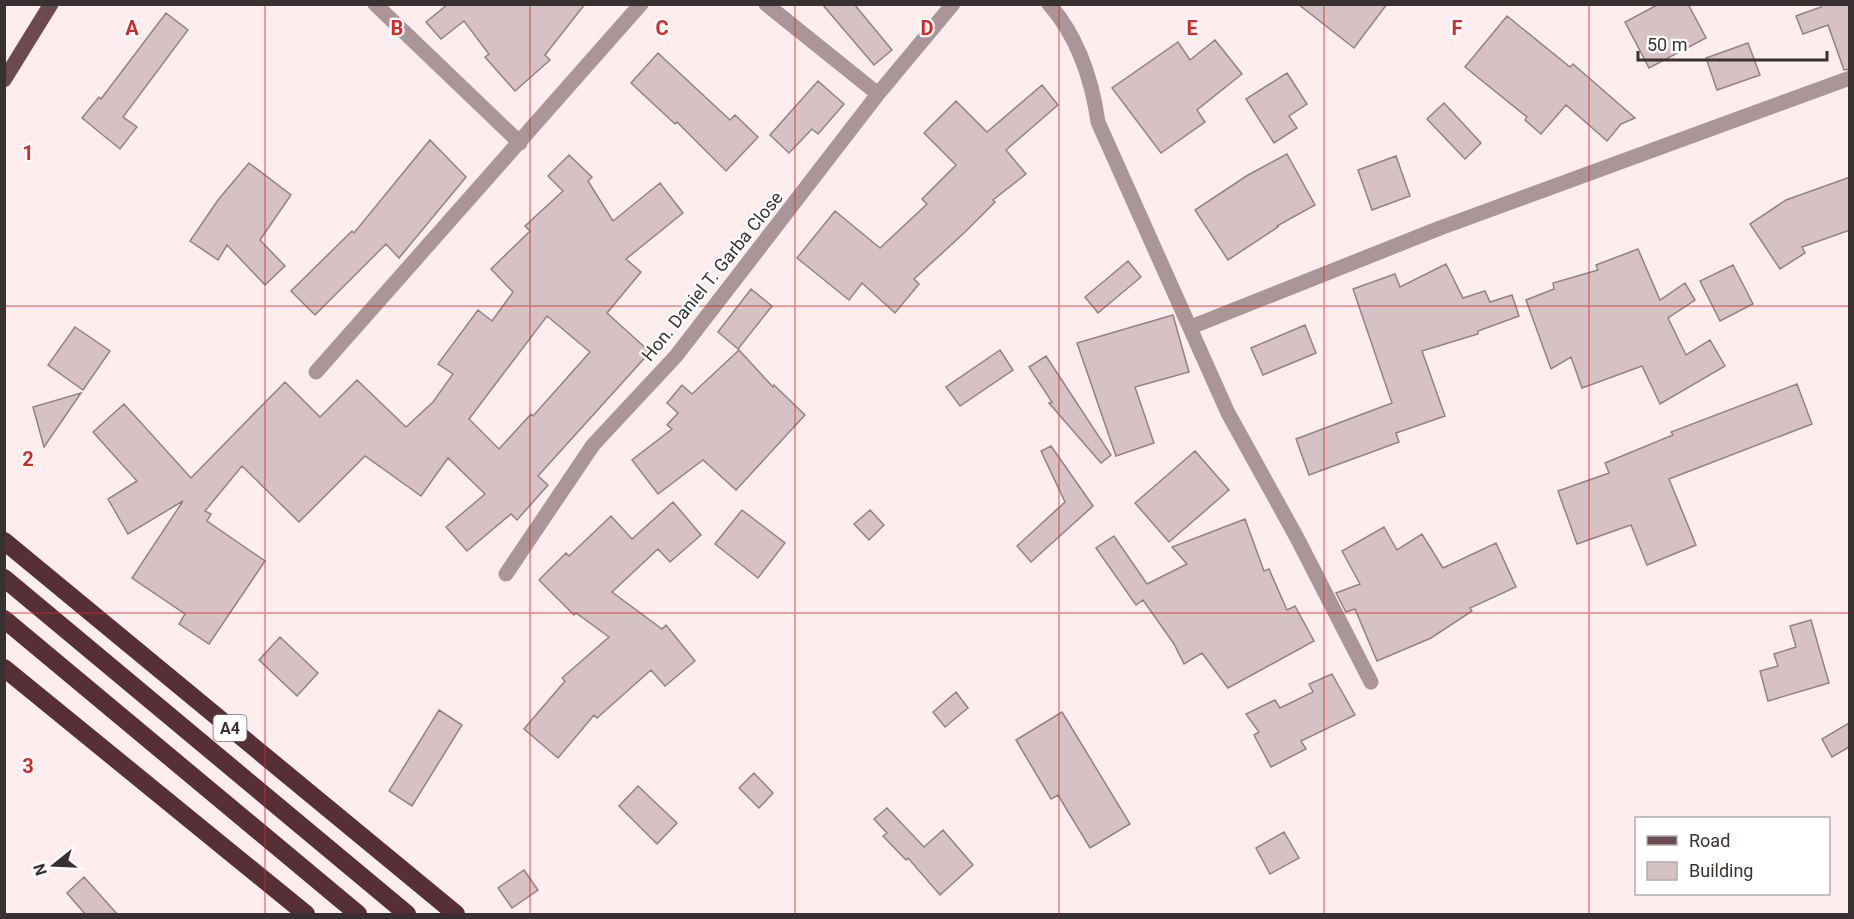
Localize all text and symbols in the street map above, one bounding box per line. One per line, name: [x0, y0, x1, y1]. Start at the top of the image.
text: A: [125, 16, 139, 40]
text: B: [391, 16, 403, 40]
text: C: [655, 16, 669, 40]
text: D: [921, 16, 934, 40]
text: E: [1186, 16, 1198, 40]
text: F: [1452, 16, 1463, 40]
scale bar: [1638, 24, 1827, 62]
text: 50 m: [1647, 34, 1687, 55]
text: 1: [22, 141, 34, 165]
street label: Hon. Daniel T. Garba Close: [637, 187, 787, 365]
text: 2: [22, 447, 34, 471]
road number: A4: [214, 715, 246, 741]
text: 3: [22, 754, 34, 778]
legend: [1635, 817, 1830, 895]
text: Road: [1689, 830, 1730, 851]
north arrow: [24, 835, 84, 895]
text: Building: [1689, 860, 1753, 881]
text: N: [29, 861, 51, 878]

